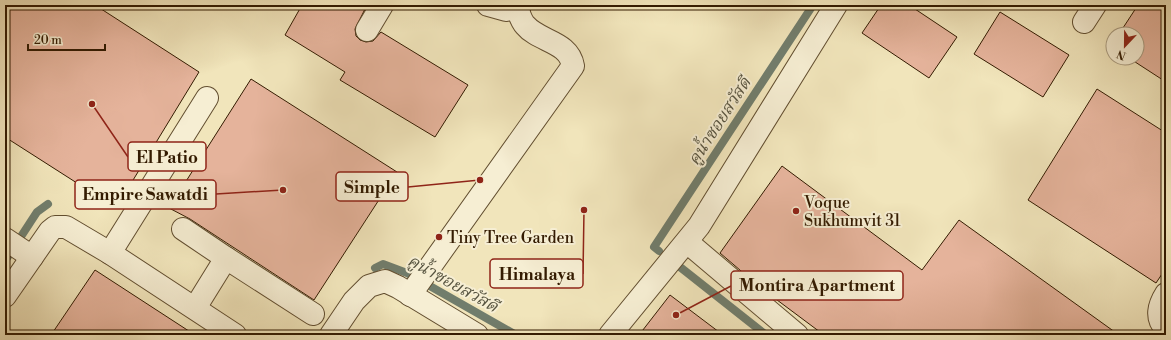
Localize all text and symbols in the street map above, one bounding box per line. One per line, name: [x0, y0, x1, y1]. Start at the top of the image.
scale bar: [28, 26, 105, 52]
north arrow: [1105, 26, 1145, 66]
text: 20 m: [34, 33, 62, 48]
text: N: [1115, 46, 1128, 62]
water label: คูน้ำซอยสวัสดี: [682, 71, 757, 170]
callout: El Patio: [128, 142, 206, 171]
text: El Patio: [136, 147, 198, 169]
callout: Simple: [336, 172, 408, 201]
text: Simple: [344, 177, 400, 199]
callout: Empire Sawatdi: [75, 180, 216, 209]
text: Empire Sawatdi: [82, 184, 208, 206]
place label: Voque Sukhumvit 31: [803, 193, 901, 231]
marker: Voque Sukhumvit 31: [791, 206, 801, 216]
place label: Tiny Tree Garden: [447, 228, 575, 248]
marker: Tiny Tree Garden: [434, 232, 444, 242]
water label: คูน้ำซอยสวัสดี: [403, 248, 504, 319]
callout: Himalaya: [490, 259, 583, 288]
text: Himalaya: [499, 264, 576, 286]
callout: Montira Apartment: [731, 271, 903, 300]
text: Montira Apartment: [739, 275, 896, 297]

